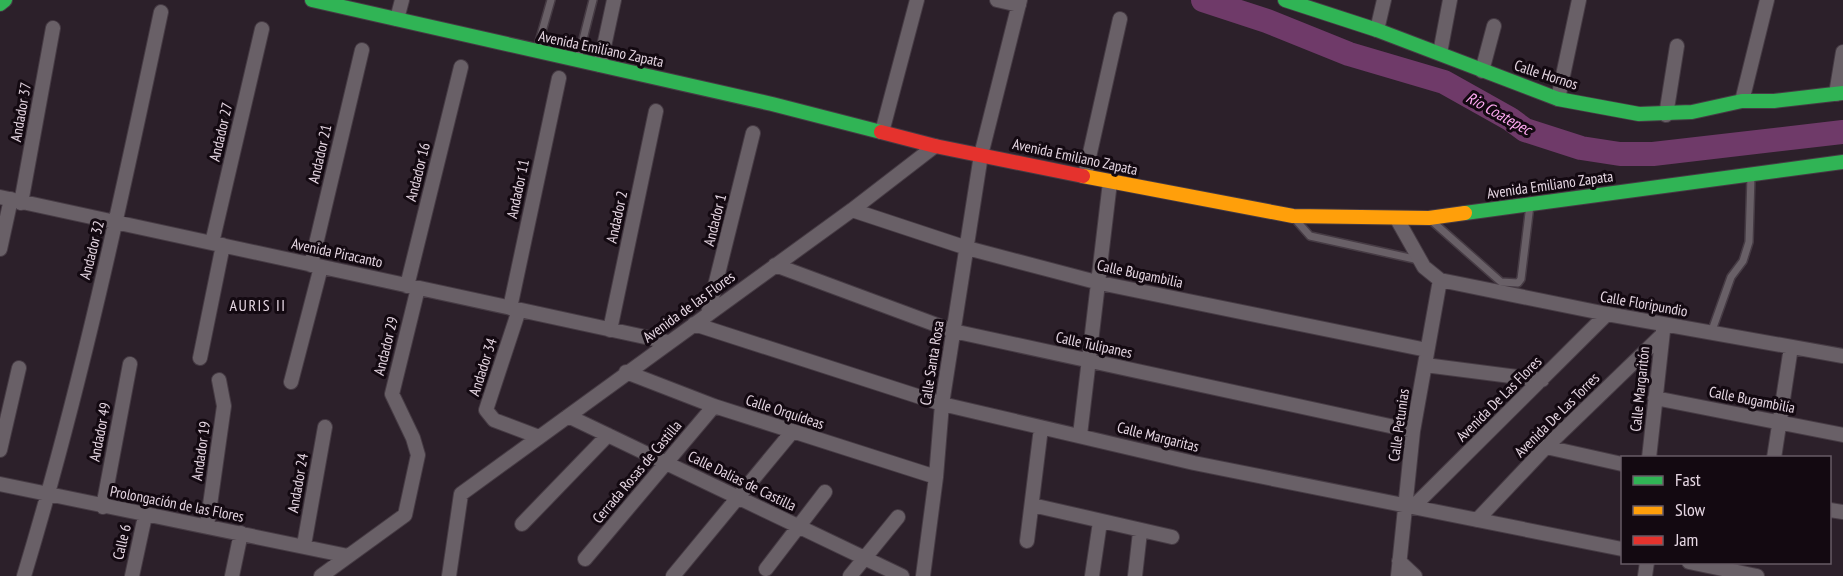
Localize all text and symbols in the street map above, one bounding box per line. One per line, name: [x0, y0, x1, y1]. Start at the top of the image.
street label: Avenida Emiliano Zapata: [537, 26, 665, 71]
street label: Calle Hornos: [1512, 55, 1580, 94]
street label: Andador 37: [6, 81, 35, 143]
water label: Rio Coatepec: [1463, 87, 1537, 140]
street label: Andador 27: [205, 101, 237, 163]
street label: Andador 21: [304, 123, 336, 185]
street label: Avenida Emiliano Zapata: [1011, 134, 1139, 179]
street label: Andador 16: [401, 140, 434, 203]
street label: Andador 11: [502, 158, 533, 220]
street label: Avenida Emiliano Zapata: [1486, 166, 1614, 203]
street label: Andador 2: [602, 189, 631, 245]
street label: Andador 1: [699, 192, 730, 248]
street label: Andador 32: [75, 218, 108, 281]
street label: Avenida Piracanto: [290, 234, 384, 271]
street label: Calle Bugambilia: [1095, 255, 1185, 292]
street label: Avenida de las Flores: [639, 267, 739, 346]
street label: Calle Floripundio: [1599, 286, 1689, 321]
district label: AURIS II: [229, 295, 287, 315]
street label: Andador 29: [369, 314, 402, 377]
street label: Calle Santa Rosa: [915, 319, 948, 407]
street label: Calle Tulipanes: [1054, 327, 1134, 362]
street label: Andador 34: [464, 335, 501, 398]
street label: Calle Margaritón: [1626, 345, 1653, 433]
street label: Avenida De Las Flores: [1452, 352, 1545, 445]
street label: Avenida De Las Torres: [1510, 368, 1603, 461]
street label: Calle Bugambilia: [1707, 382, 1797, 417]
street label: Calle Petunias: [1384, 387, 1413, 462]
street label: Calle Orquídeas: [744, 390, 827, 433]
street label: Andador 49: [84, 401, 115, 463]
street label: Cerrada Rosas de Castilla: [588, 416, 685, 527]
street label: Calle Margaritas: [1115, 417, 1201, 456]
street label: Andador 19: [187, 420, 214, 482]
street label: Calle Dalias de Castilla: [685, 446, 799, 515]
street label: Andador 24: [283, 452, 312, 514]
legend: [1621, 456, 1831, 564]
text: Fast: [1675, 468, 1701, 491]
street label: Prolongación de las Flores: [109, 481, 246, 526]
text: Slow: [1675, 498, 1706, 521]
street label: Calle 6: [108, 522, 135, 561]
text: Jam: [1674, 528, 1698, 551]

